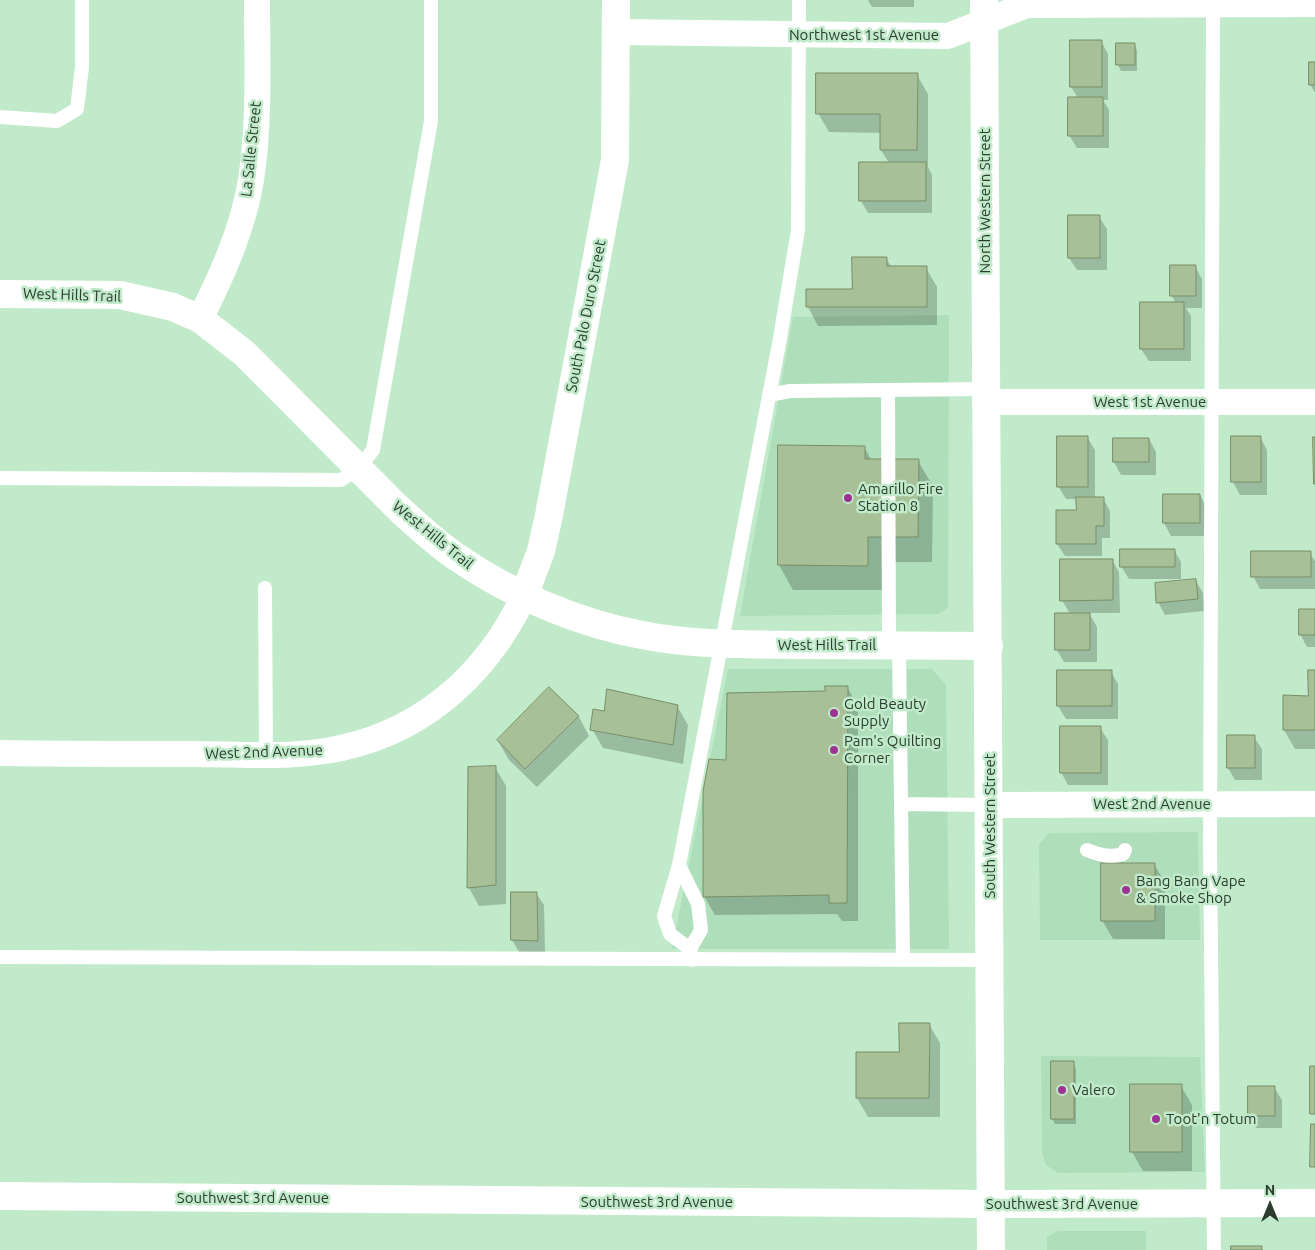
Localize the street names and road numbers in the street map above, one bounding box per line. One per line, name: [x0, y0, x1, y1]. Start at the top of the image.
street label: Northwest 1st Avenue: [789, 26, 939, 44]
street label: La Salle Street: [237, 100, 265, 198]
street label: North Western Street: [976, 128, 994, 274]
street label: South Palo Duro Street: [562, 238, 610, 394]
street label: West Hills Trail: [22, 284, 122, 306]
street label: West 1st Avenue: [1094, 393, 1206, 411]
street label: West Hills Trail: [389, 497, 477, 573]
street label: West Hills Trail: [778, 636, 876, 654]
street label: West 2nd Avenue: [205, 741, 323, 763]
street label: South Western Street: [981, 753, 999, 899]
street label: West 2nd Avenue: [1093, 795, 1211, 813]
street label: Southwest 3rd Avenue: [177, 1189, 329, 1207]
street label: Southwest 3rd Avenue: [581, 1193, 733, 1211]
street label: Southwest 3rd Avenue: [986, 1195, 1138, 1213]

